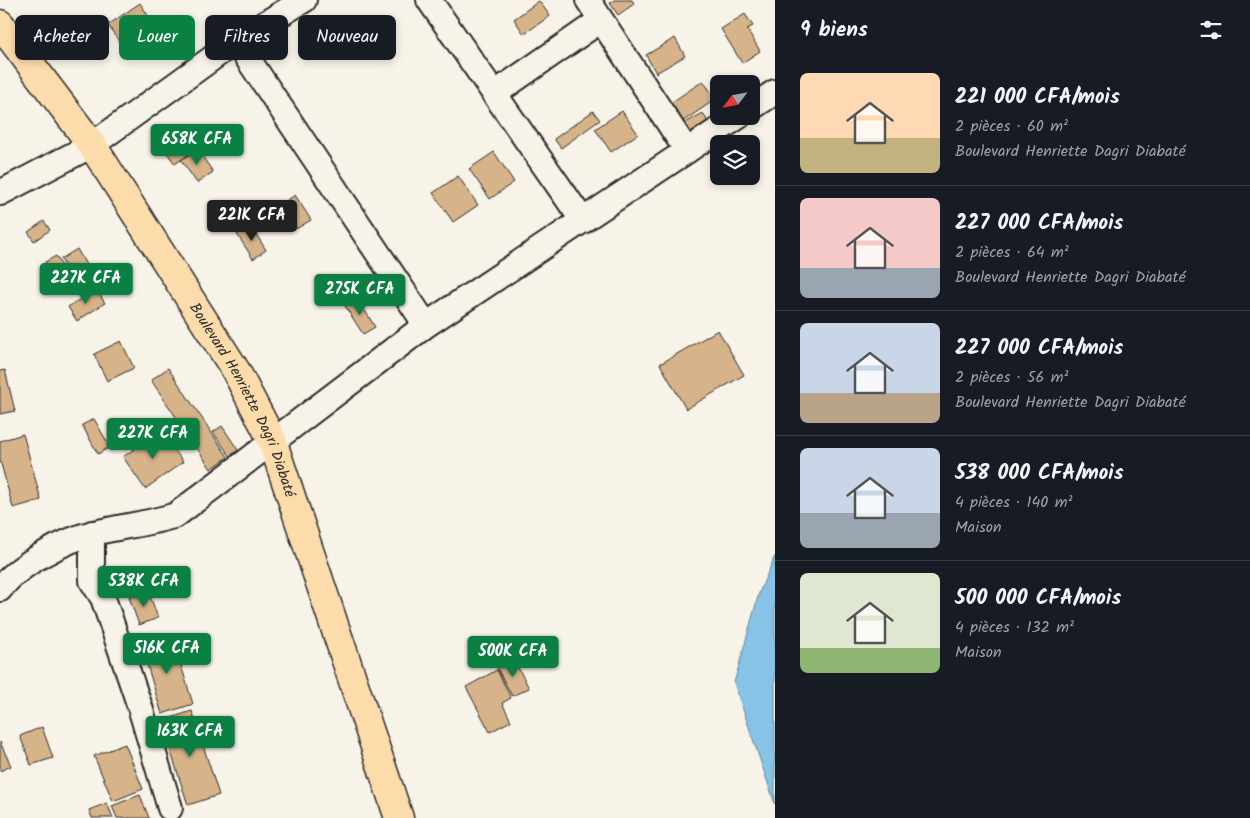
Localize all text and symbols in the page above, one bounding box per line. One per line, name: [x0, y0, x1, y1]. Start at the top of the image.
text: 9 biens: [800, 14, 868, 47]
chip: Acheter: [15, 15, 109, 60]
chip: Louer: [119, 15, 195, 60]
chip: Filtres: [205, 15, 288, 60]
chip: Nouveau: [298, 15, 396, 60]
icon: filters: [1197, 16, 1225, 44]
north arrow: [710, 75, 760, 125]
map controls: [710, 75, 760, 185]
text: 221 000 CFA/mois: [955, 81, 1120, 114]
icon: home: [840, 93, 900, 153]
text: 2 pièces · 60 m²: [955, 114, 1068, 139]
pin: 658K CFA: [145, 124, 249, 166]
text: 658K CFA: [162, 127, 232, 152]
button: layers: [710, 135, 760, 185]
text: Boulevard Henriette Dagri Diabaté: [955, 139, 1186, 164]
pin: 221K CFA: [200, 200, 304, 242]
text: 221K CFA: [218, 203, 286, 228]
text: 227 000 CFA/mois: [955, 207, 1123, 240]
icon: home: [840, 218, 900, 278]
text: 2 pièces · 64 m²: [955, 240, 1069, 265]
pin: 227K CFA: [34, 262, 138, 305]
text: Boulevard Henriette Dagri Diabaté: [955, 265, 1186, 290]
text: 227K CFA: [51, 266, 121, 291]
pin: 275K CFA: [308, 274, 412, 316]
text: 275K CFA: [325, 277, 395, 302]
street label: Boulevard Henriette Dagri Diabaté: [182, 298, 302, 502]
text: 227 000 CFA/mois: [955, 332, 1123, 365]
icon: home: [840, 343, 900, 403]
text: 2 pièces · 56 m²: [955, 365, 1069, 390]
text: Boulevard Henriette Dagri Diabaté: [955, 390, 1186, 415]
pin: 227K CFA: [101, 418, 205, 460]
text: 227K CFA: [118, 421, 188, 446]
text: 538 000 CFA/mois: [955, 457, 1124, 490]
icon: home: [840, 468, 900, 528]
text: 4 pièces · 140 m²: [955, 490, 1072, 515]
text: Maison: [955, 515, 1002, 540]
pin: 538K CFA: [92, 566, 196, 608]
text: 538K CFA: [109, 569, 179, 594]
text: 500 000 CFA/mois: [955, 582, 1121, 615]
icon: home: [840, 593, 900, 653]
text: 4 pièces · 132 m²: [955, 615, 1074, 640]
pin: 516K CFA: [115, 632, 219, 675]
text: 516K CFA: [134, 636, 200, 661]
pin: 500K CFA: [461, 636, 565, 678]
text: 500K CFA: [479, 639, 547, 664]
text: Maison: [955, 640, 1002, 665]
pin: 163K CFA: [138, 716, 242, 758]
text: 163K CFA: [157, 719, 223, 744]

